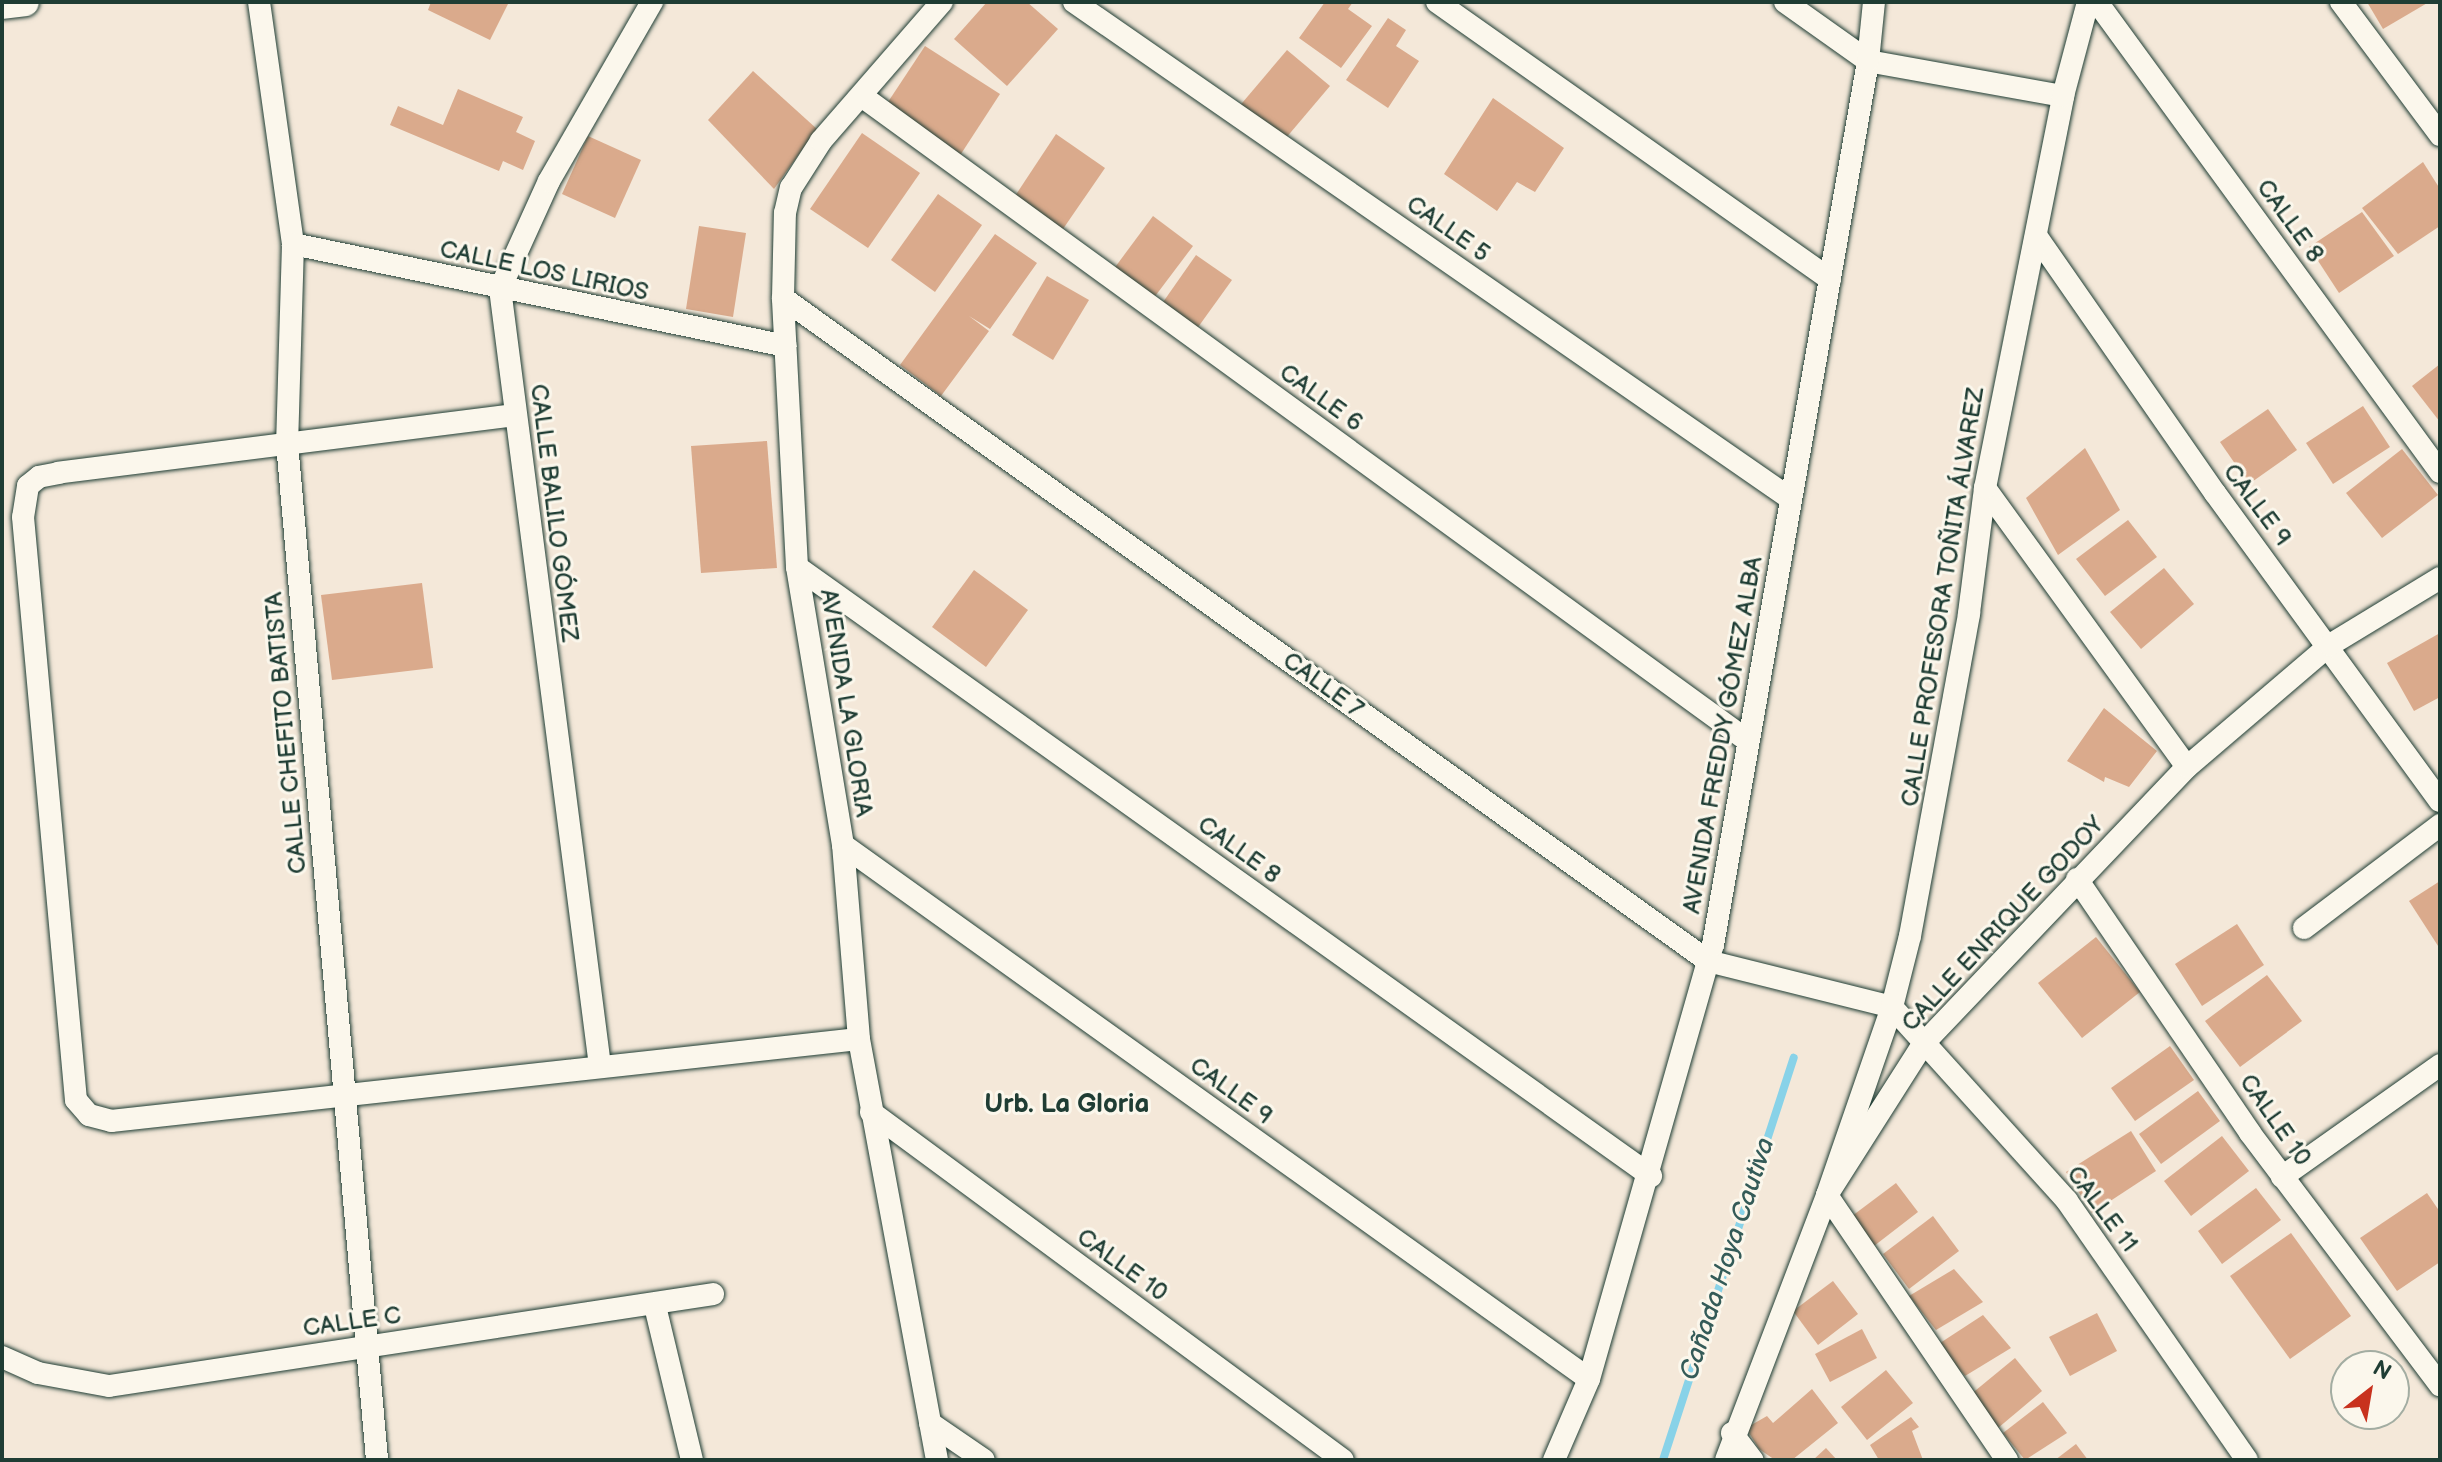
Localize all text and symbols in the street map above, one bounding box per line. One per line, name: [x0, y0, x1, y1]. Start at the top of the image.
street label: CALLE 8: [2250, 174, 2330, 268]
street label: CALLE 5: [1401, 190, 1495, 268]
street label: CALLE LOS LIRIOS: [437, 235, 651, 307]
street label: CALLE 6: [1274, 358, 1368, 438]
street label: CALLE BALILO GÓMEZ: [524, 382, 584, 644]
street label: CALLE PROFESORA TOÑITA ÁLVAREZ: [1896, 385, 1990, 809]
street label: CALLE 9: [2217, 458, 2297, 552]
street label: AVENIDA FREDDY GÓMEZ ALBA: [1677, 554, 1769, 916]
street label: AVENIDA LA GLORIA: [814, 587, 878, 819]
street label: CALLE CHEFITO BATISTA: [259, 591, 313, 875]
street label: CALLE 7: [1277, 646, 1369, 724]
street label: CALLE 8: [1192, 810, 1286, 890]
street label: CALLE ENRIQUE GODOY: [1896, 811, 2110, 1037]
street label: CALLE 9: [1184, 1051, 1278, 1131]
street label: CALLE 10: [2233, 1069, 2317, 1171]
district label: Urb. La Gloria: [985, 1089, 1149, 1121]
water label: Cañada Hoya Cautiva: [1674, 1134, 1782, 1384]
street label: CALLE 11: [2060, 1160, 2144, 1258]
street label: CALLE 10: [1071, 1222, 1173, 1308]
street label: CALLE C: [301, 1301, 403, 1343]
north arrow: [2330, 1350, 2410, 1430]
text: N: [2368, 1355, 2396, 1387]

